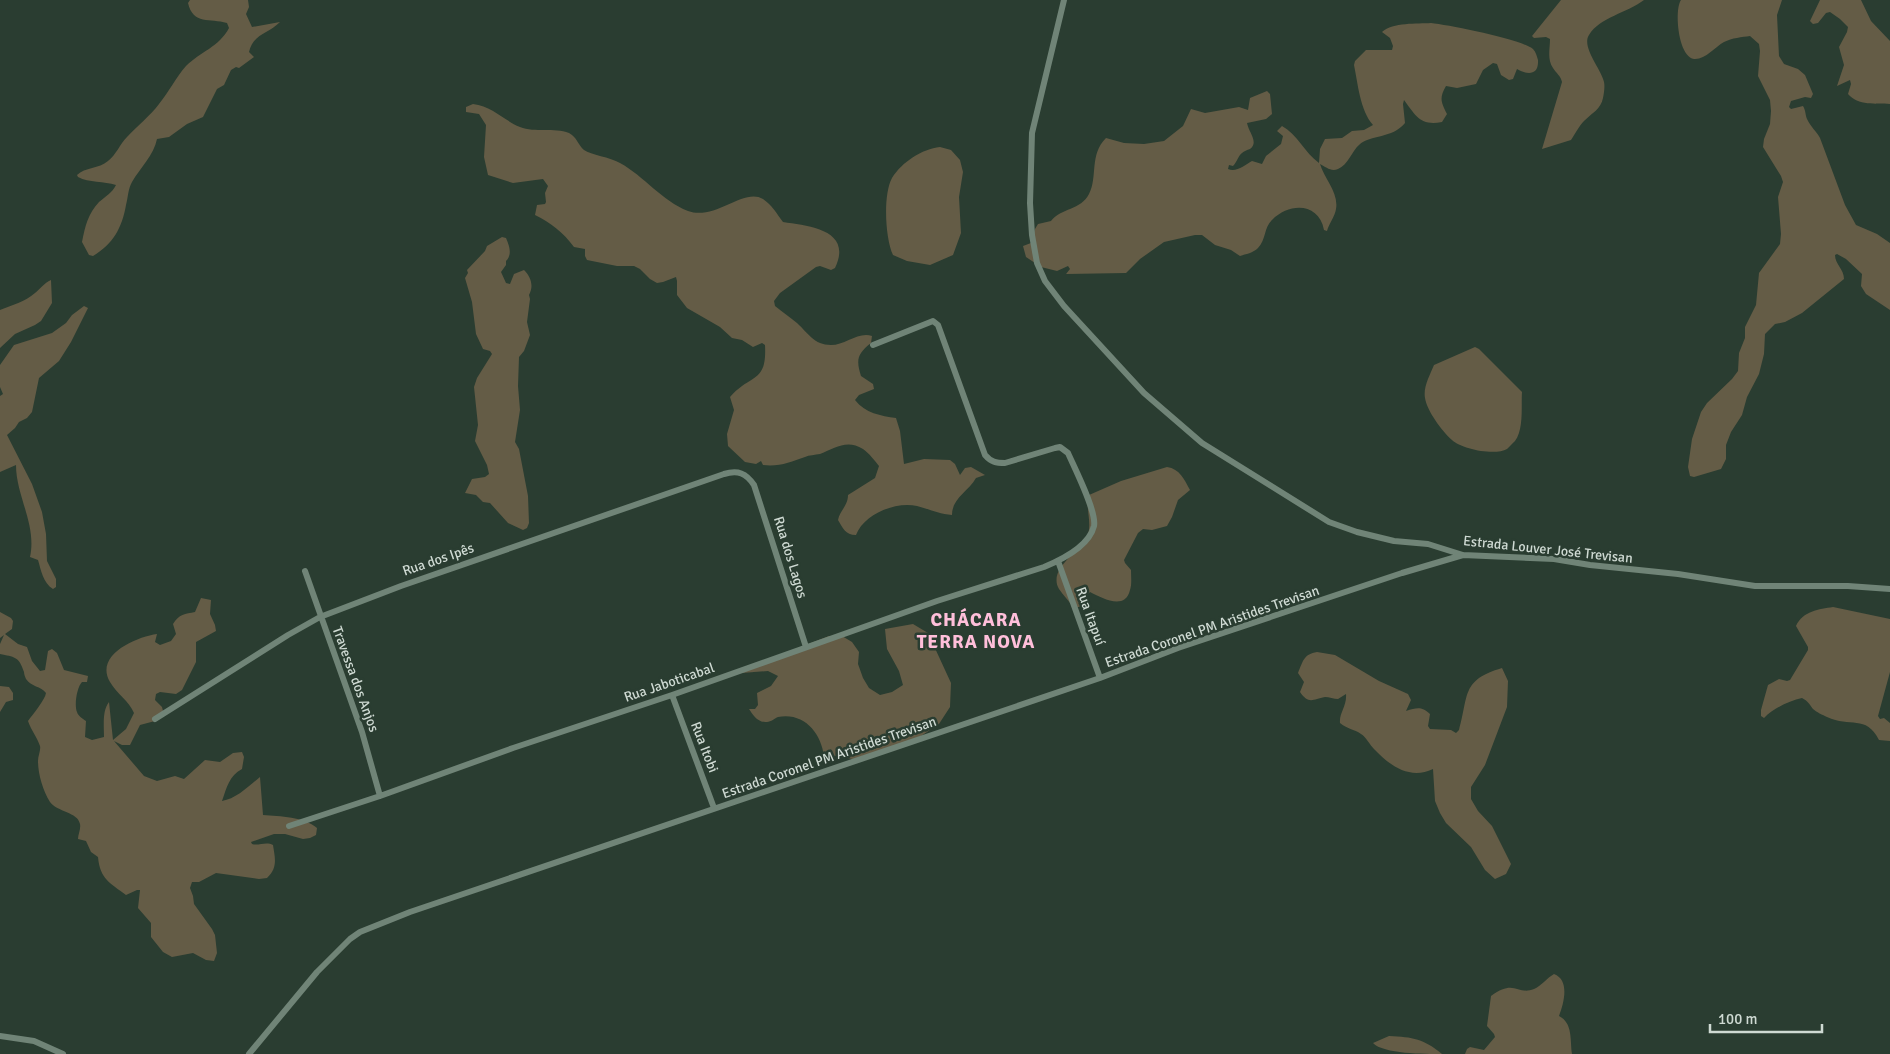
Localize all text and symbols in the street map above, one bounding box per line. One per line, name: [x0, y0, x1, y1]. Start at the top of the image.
street label: Rua dos Lagos: [770, 514, 811, 600]
street label: Estrada Louver José Trevisan: [1462, 532, 1634, 567]
street label: Rua dos Ipês: [400, 539, 476, 580]
street label: Estrada Coronel PM Aristides Trevisan: [1103, 582, 1322, 671]
street label: Rua Itapuí: [1072, 585, 1109, 648]
district label: CHÁCARA TERRA NOVA: [917, 608, 1035, 654]
street label: Travessa dos Anjos: [329, 624, 383, 734]
street label: Rua Jaboticabal: [622, 659, 717, 706]
street label: Estrada Coronel PM Aristides Trevisan: [720, 713, 939, 802]
street label: Rua Itobi: [687, 719, 722, 775]
scale bar: [1710, 1002, 1822, 1034]
text: 100 m: [1718, 1010, 1758, 1028]

